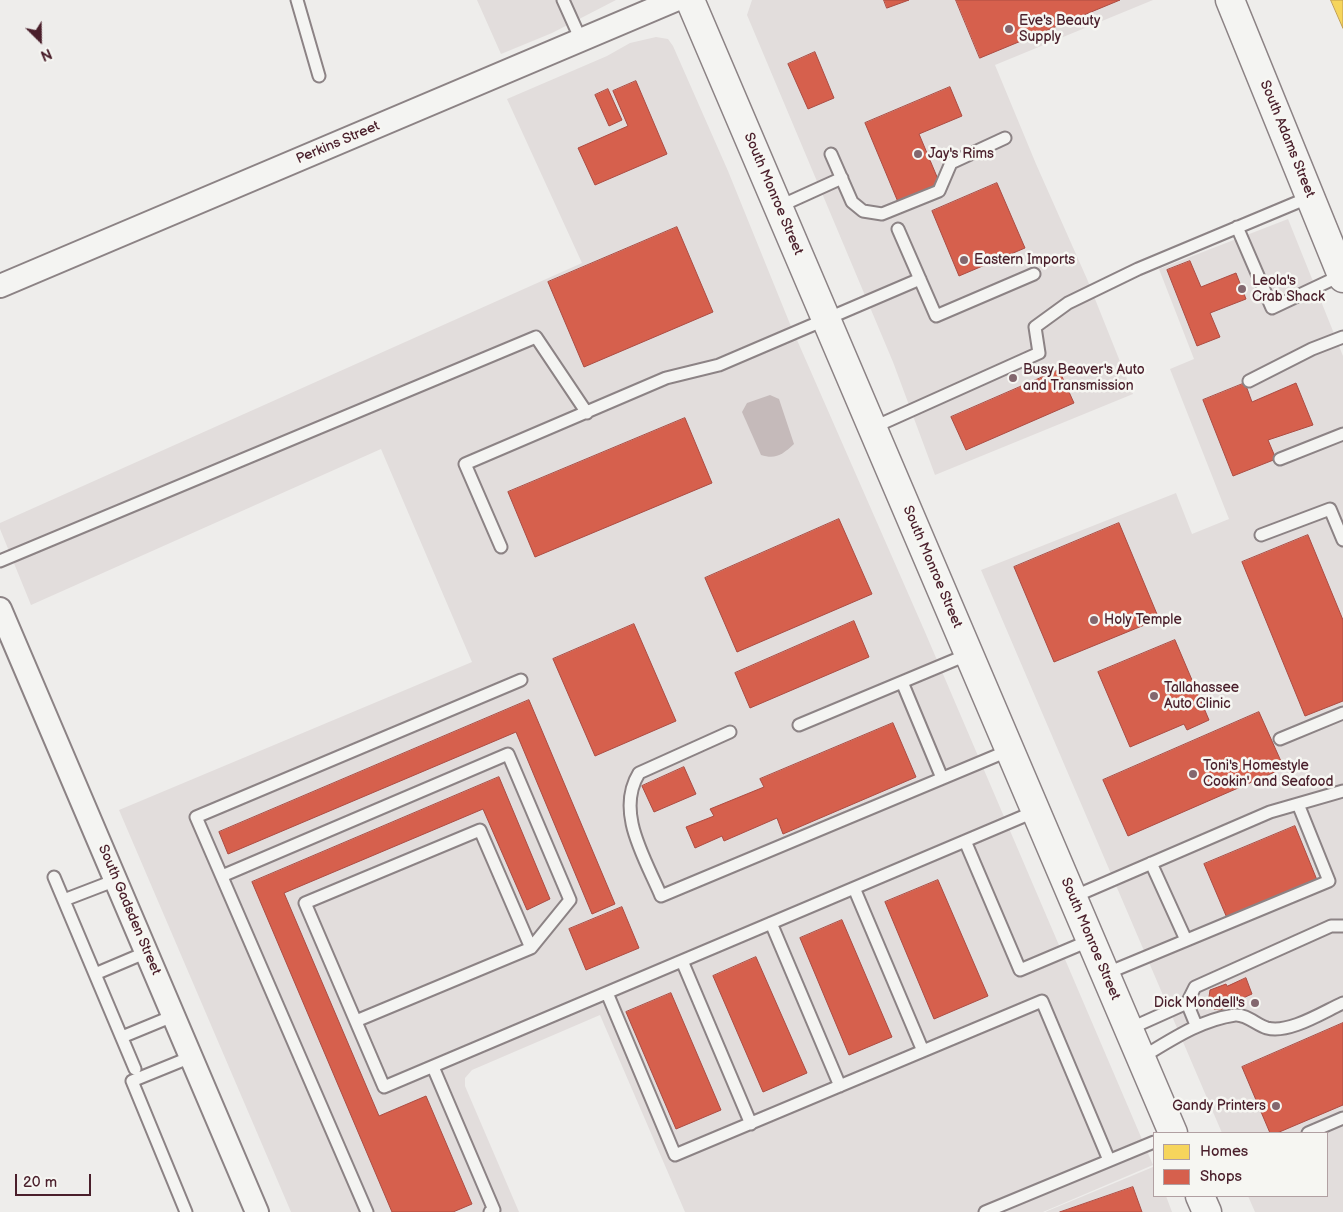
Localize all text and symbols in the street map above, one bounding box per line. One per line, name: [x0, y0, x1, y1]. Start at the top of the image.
place label: Eve's Beauty Supply: [1019, 13, 1100, 46]
north arrow: [15, 15, 65, 65]
marker: Eve's Beauty Supply: [1003, 23, 1015, 35]
text: N: [38, 44, 54, 64]
street label: South Adams Street: [1256, 78, 1318, 200]
street label: Perkins Street: [294, 118, 382, 168]
street label: South Monroe Street: [740, 130, 806, 258]
place label: Jay's Rims: [928, 146, 994, 162]
marker: Jay's Rims: [912, 148, 924, 160]
place label: Eastern Imports: [974, 252, 1075, 268]
marker: Eastern Imports: [958, 254, 970, 266]
place label: Leola's Crab Shack: [1252, 273, 1325, 306]
marker: Leola's Crab Shack: [1236, 283, 1248, 295]
place label: Busy Beaver's Auto and Transmission: [1023, 362, 1145, 394]
marker: Busy Beaver's Auto and Transmission: [1007, 372, 1019, 384]
street label: South Monroe Street: [899, 503, 965, 631]
place label: Holy Temple: [1104, 612, 1182, 628]
marker: Holy Temple: [1088, 614, 1100, 626]
place label: Tallahassee Auto Clinic: [1164, 680, 1239, 712]
marker: Tallahassee Auto Clinic: [1148, 690, 1160, 702]
place label: Toni's Homestyle Cookin' and Seafood: [1203, 758, 1334, 790]
marker: Toni's Homestyle Cookin' and Seafood: [1187, 768, 1199, 780]
street label: South Gadsden Street: [94, 842, 164, 978]
street label: South Monroe Street: [1057, 875, 1123, 1003]
place label: Dick Mondell's: [1154, 995, 1245, 1011]
marker: Dick Mondell's: [1249, 997, 1261, 1009]
place label: Gandy Printers: [1172, 1098, 1266, 1114]
marker: Gandy Printers: [1270, 1100, 1282, 1112]
legend: [1153, 1132, 1328, 1197]
text: Homes: [1200, 1142, 1248, 1161]
scale bar: [18, 1164, 94, 1196]
text: Shops: [1200, 1167, 1242, 1186]
text: 20 m: [23, 1173, 57, 1192]

